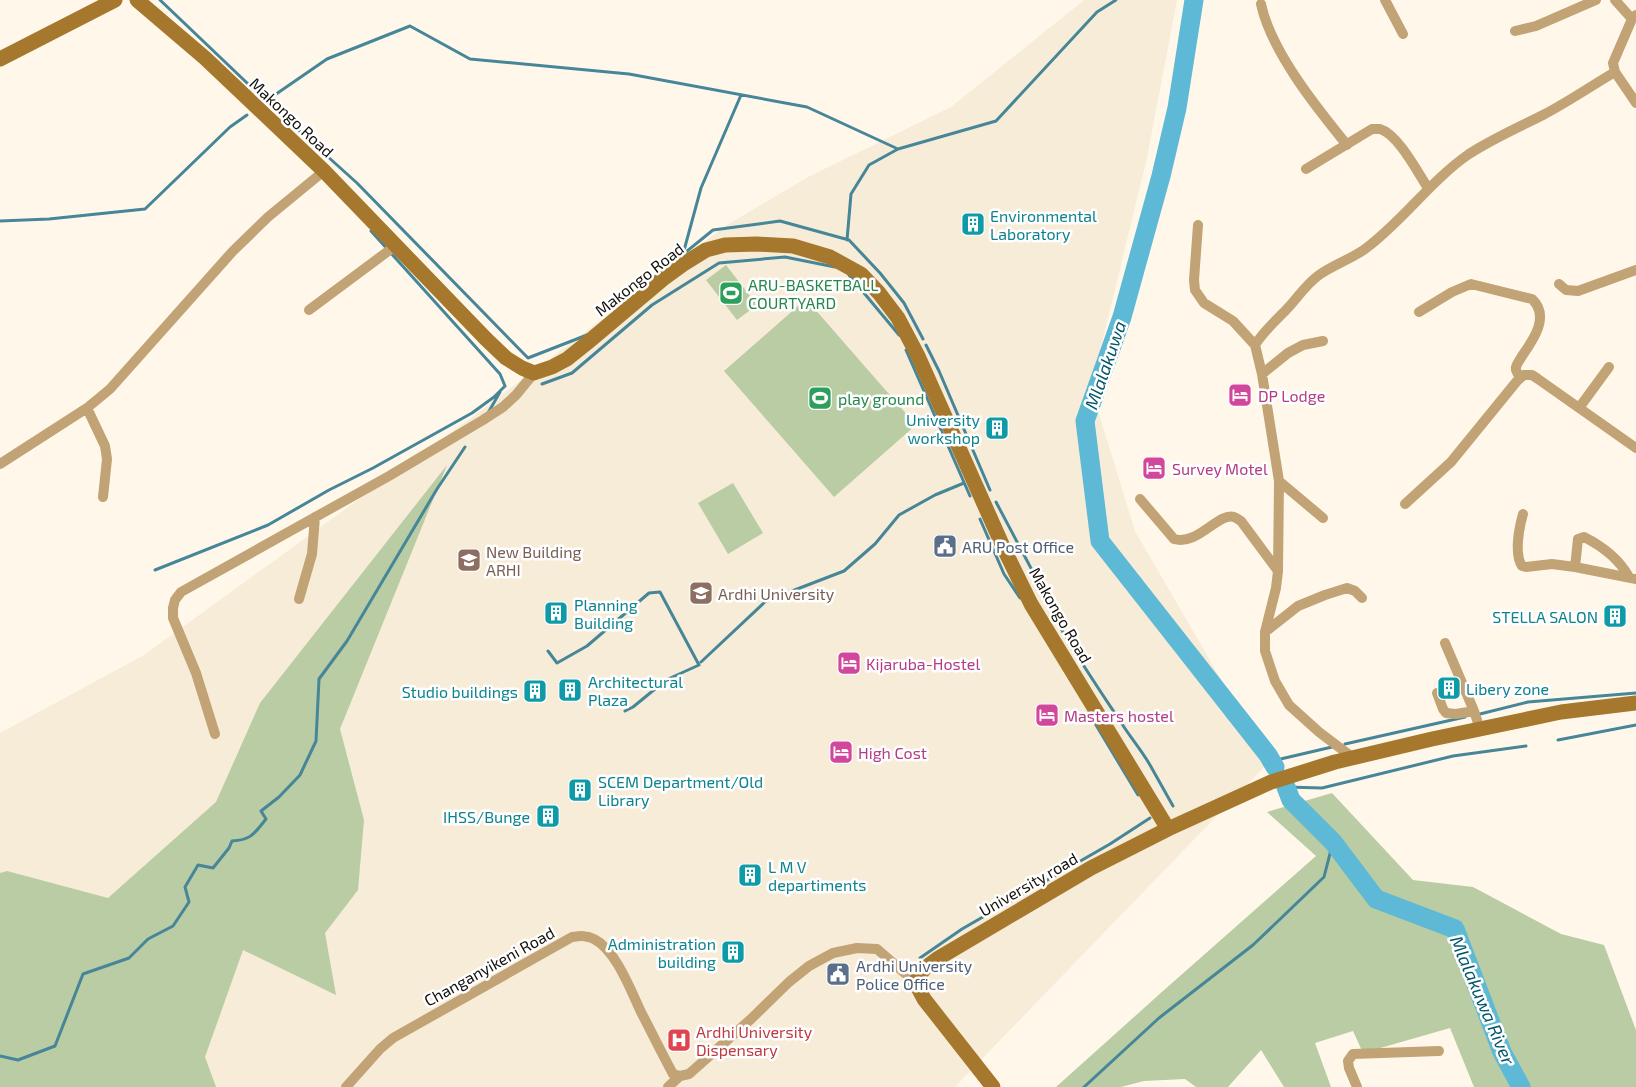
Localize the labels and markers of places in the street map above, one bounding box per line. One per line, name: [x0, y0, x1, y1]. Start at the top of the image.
place label: Environmental Laboratory: [990, 206, 1097, 243]
building icon: Environmental Laboratory: [960, 211, 986, 237]
place label: ARU-BASKETBALL COURTYARD: [748, 275, 878, 312]
sports icon: ARU-BASKETBALL COURTYARD: [718, 280, 744, 306]
hotel icon: DP Lodge: [1227, 382, 1253, 408]
sports icon: play ground: [807, 385, 833, 411]
place label: DP Lodge: [1258, 386, 1325, 405]
place label: play ground: [838, 389, 924, 408]
place label: University workshop: [906, 410, 981, 447]
building icon: University workshop: [984, 415, 1010, 441]
hotel icon: Survey Motel: [1141, 455, 1167, 481]
place label: Survey Motel: [1172, 459, 1268, 478]
public building icon: ARU Post Office: [932, 533, 958, 559]
place label: ARU Post Office: [962, 537, 1074, 556]
place label: New Building ARHI: [486, 542, 581, 579]
school or university icon: New Building ARHI: [456, 547, 482, 573]
school or university icon: Ardhi University: [688, 580, 714, 606]
place label: Ardhi University: [718, 584, 835, 603]
place label: Planning Building: [574, 595, 638, 632]
building icon: Planning Building: [543, 600, 569, 626]
building icon: STELLA SALON: [1602, 603, 1628, 629]
place label: STELLA SALON: [1492, 607, 1598, 626]
hotel icon: Kijaruba-Hostel: [836, 650, 862, 676]
place label: Kijaruba-Hostel: [866, 654, 980, 674]
place label: Architectural Plaza: [588, 672, 683, 709]
building icon: Libery zone: [1436, 675, 1462, 701]
building icon: Architectural Plaza: [557, 677, 583, 703]
building icon: Studio buildings: [522, 678, 548, 704]
place label: Libery zone: [1466, 679, 1549, 698]
place label: Studio buildings: [402, 682, 518, 701]
hotel icon: Masters hostel: [1034, 702, 1060, 728]
place label: Masters hostel: [1064, 706, 1174, 725]
hotel icon: High Cost: [828, 739, 854, 765]
place label: High Cost: [858, 743, 927, 762]
place label: SCEM Department/Old Library: [598, 772, 763, 809]
building icon: SCEM Department/Old Library: [567, 777, 593, 803]
building icon: IHSS/Bunge: [535, 803, 561, 829]
place label: IHSS/Bunge: [443, 807, 530, 826]
place label: L M V departiments: [768, 857, 866, 894]
building icon: L M V departiments: [737, 862, 763, 888]
place label: Administration building: [608, 934, 716, 971]
building icon: Administration building: [720, 939, 746, 965]
place label: Ardhi University Police Office: [856, 956, 973, 993]
public building icon: Ardhi University Police Office: [825, 961, 851, 987]
place label: Ardhi University Dispensary: [696, 1022, 813, 1059]
hospital icon: Ardhi University Dispensary: [666, 1027, 692, 1053]

